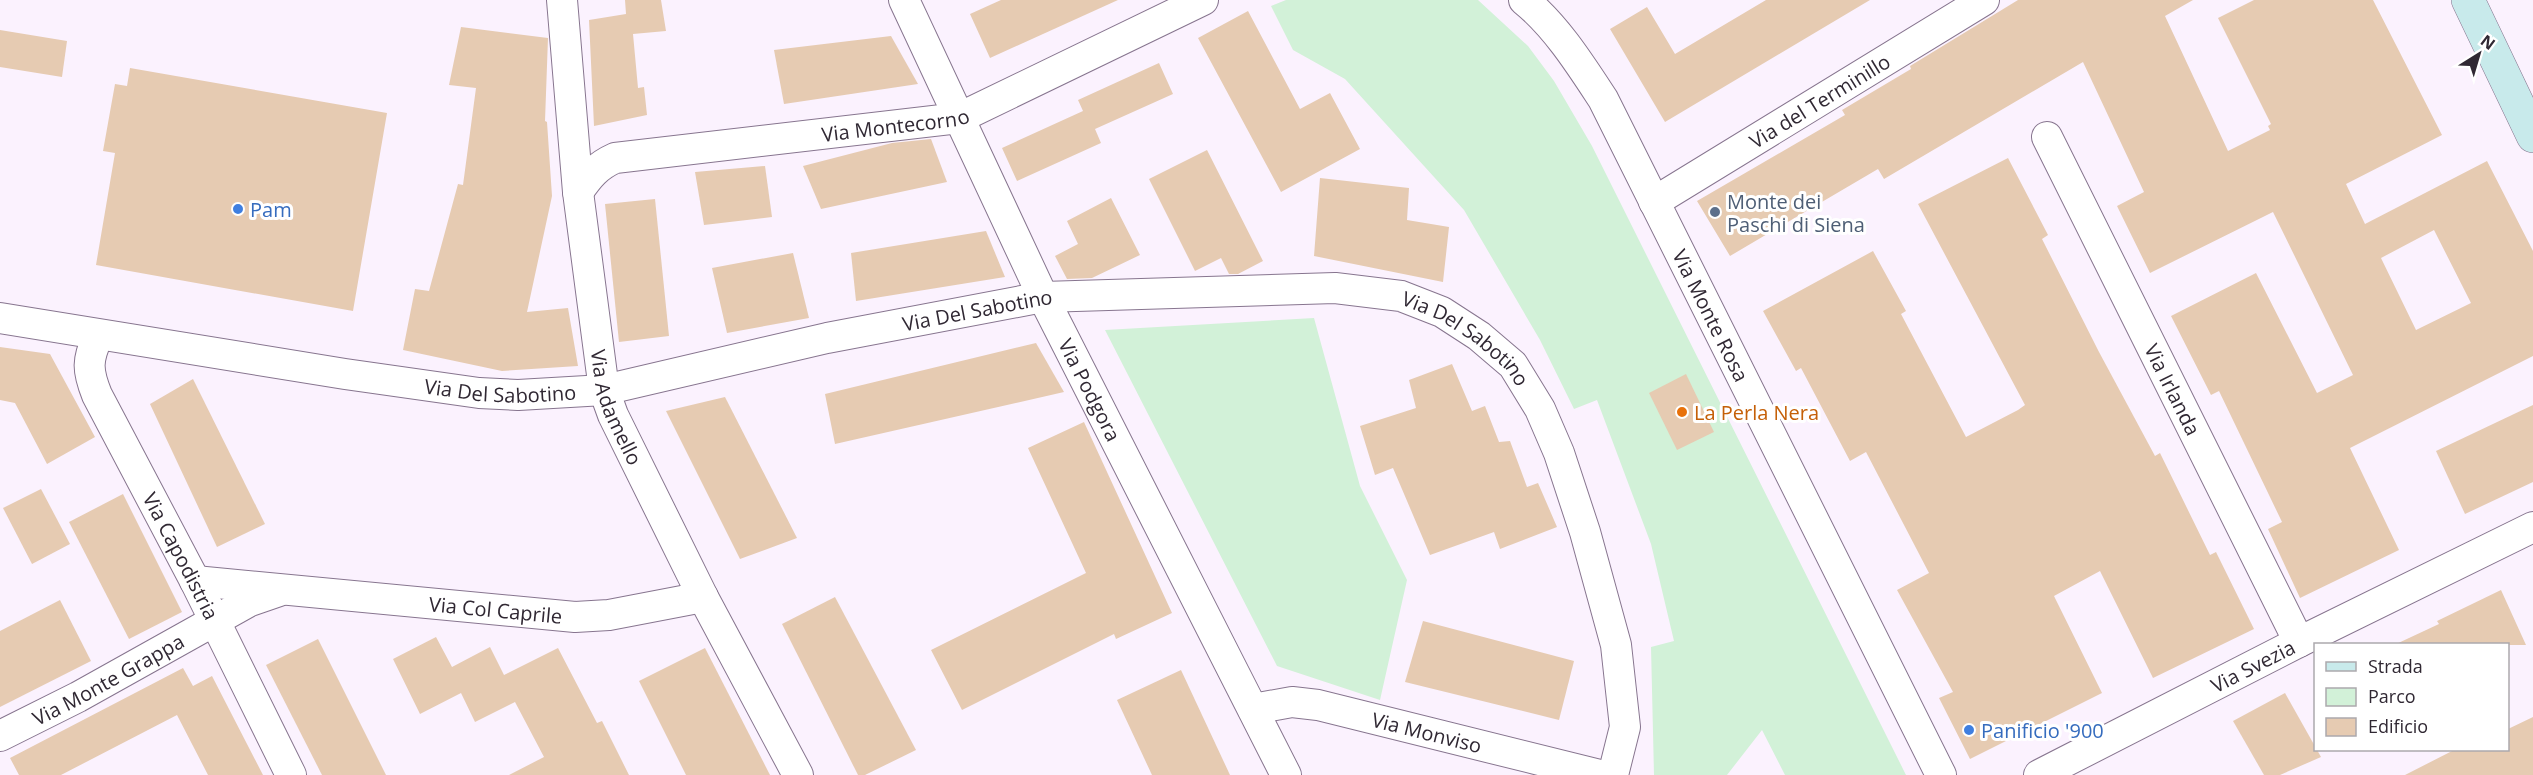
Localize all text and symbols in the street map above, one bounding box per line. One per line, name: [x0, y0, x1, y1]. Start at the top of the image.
north arrow: [2449, 24, 2509, 84]
text: N: [2476, 29, 2500, 55]
street label: Via del Terminillo: [1744, 47, 1895, 154]
street label: Via Montecorno: [820, 102, 974, 147]
place label: Monte dei Paschi di Siena: [1727, 188, 1865, 238]
place label: Pam: [250, 196, 292, 223]
marker: Pam: [231, 202, 245, 216]
marker: Monte dei Paschi di Siena: [1708, 205, 1722, 219]
street label: Via Monte Rosa: [1667, 245, 1755, 386]
street label: Via Del Sabotino: [900, 283, 1053, 337]
street label: Via Del Sabotino: [1398, 284, 1536, 391]
street label: Via Podgora: [1053, 334, 1128, 446]
street label: Via Irlanda: [2139, 339, 2207, 440]
street label: Via Adamello: [585, 348, 649, 469]
street label: Via Del Sabotino: [423, 372, 577, 409]
place label: La Perla Nera: [1694, 399, 1819, 426]
marker: La Perla Nera: [1675, 405, 1689, 419]
street label: Via Capodistria: [137, 488, 225, 624]
street label: Via Col Caprile: [428, 590, 564, 629]
street label: Via Monte Grappa: [28, 627, 189, 731]
street label: Via Svezia: [2206, 633, 2299, 698]
legend: [2314, 643, 2509, 751]
text: Strada: [2368, 654, 2423, 678]
text: Parco: [2368, 684, 2416, 708]
street label: Via Monviso: [1369, 705, 1485, 759]
text: Edificio: [2368, 714, 2428, 738]
place label: Panificio '900: [1981, 717, 2104, 744]
marker: Panificio '900: [1962, 723, 1976, 737]

